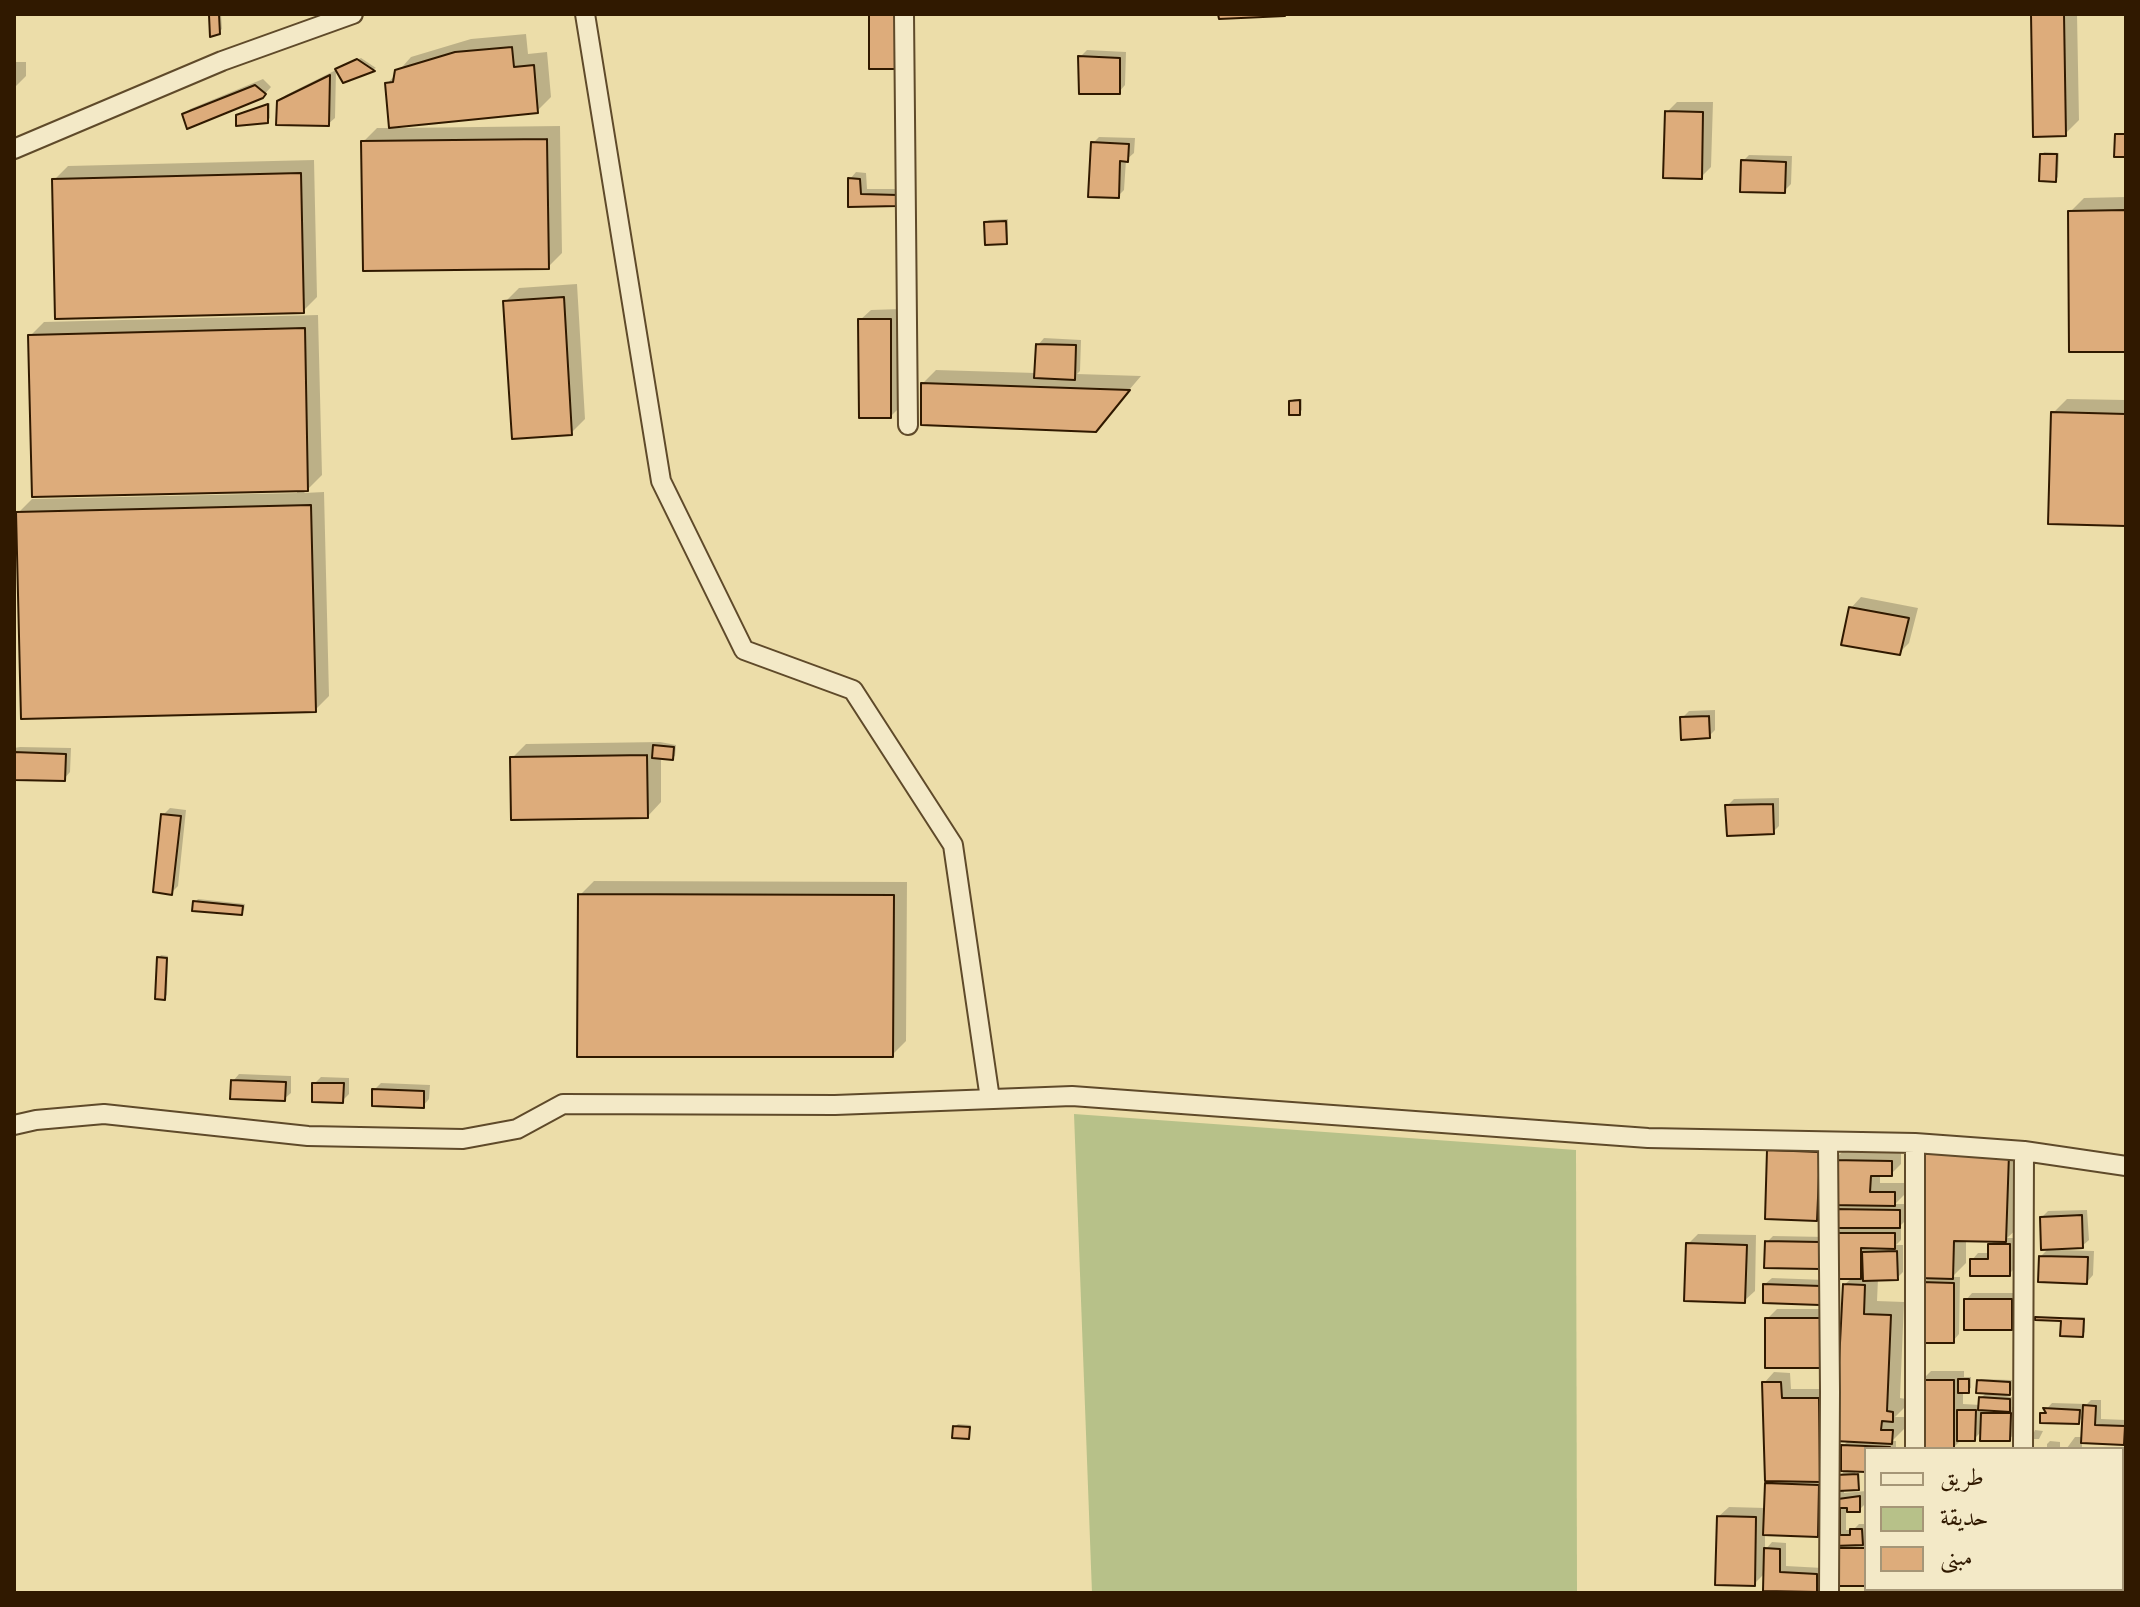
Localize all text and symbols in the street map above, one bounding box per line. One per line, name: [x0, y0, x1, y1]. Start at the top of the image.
legend: [1864, 1447, 2124, 1591]
text: طريق: [1940, 1461, 1984, 1492]
text: حديقة: [1940, 1501, 1989, 1532]
text: مبنى: [1940, 1541, 1973, 1572]

